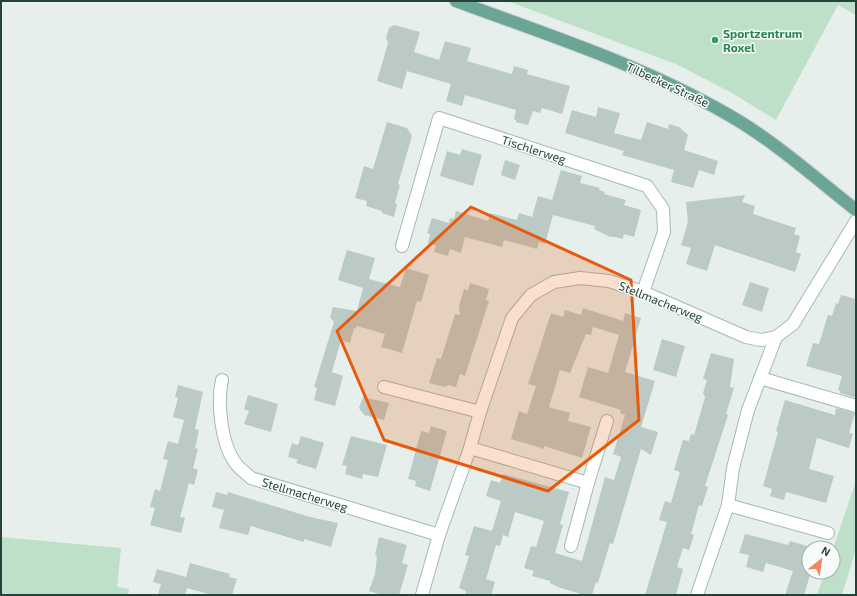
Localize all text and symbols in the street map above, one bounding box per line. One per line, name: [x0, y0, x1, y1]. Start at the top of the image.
place label: Sportzentrum Roxel: [723, 26, 802, 54]
marker: Sportzentrum Roxel: [710, 35, 720, 45]
street label: Tilbecker Straße: [625, 59, 711, 109]
street label: Tischlerweg: [500, 132, 568, 166]
street label: Stellmacherweg: [617, 278, 705, 324]
street label: Stellmacherweg: [260, 474, 350, 514]
north arrow: [801, 540, 841, 580]
text: N: [820, 543, 833, 559]

